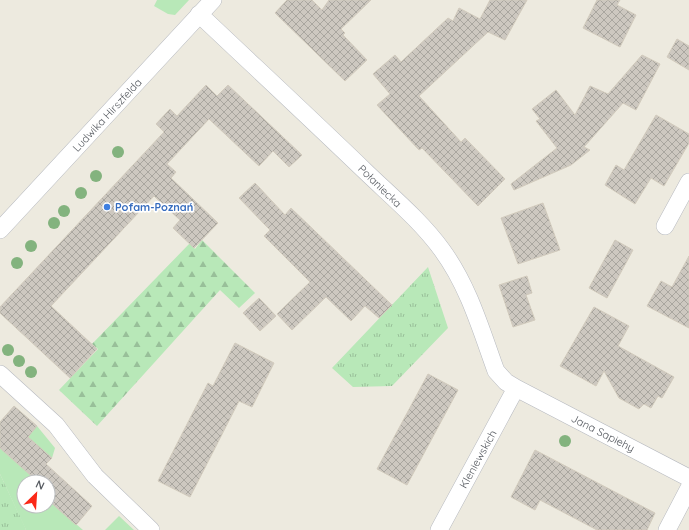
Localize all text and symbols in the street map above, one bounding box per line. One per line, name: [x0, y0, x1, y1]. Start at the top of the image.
street label: Ludwika Hirszfelda: [69, 75, 145, 155]
street label: Połaniecka: [355, 162, 405, 210]
place label: Pofam-Poznań: [115, 200, 193, 214]
marker: Pofam-Poznań: [102, 202, 112, 212]
street label: Jana Sapiehy: [569, 411, 637, 455]
street label: Kleniewskich: [456, 427, 500, 491]
north arrow: [16, 474, 56, 514]
text: N: [34, 477, 47, 493]

